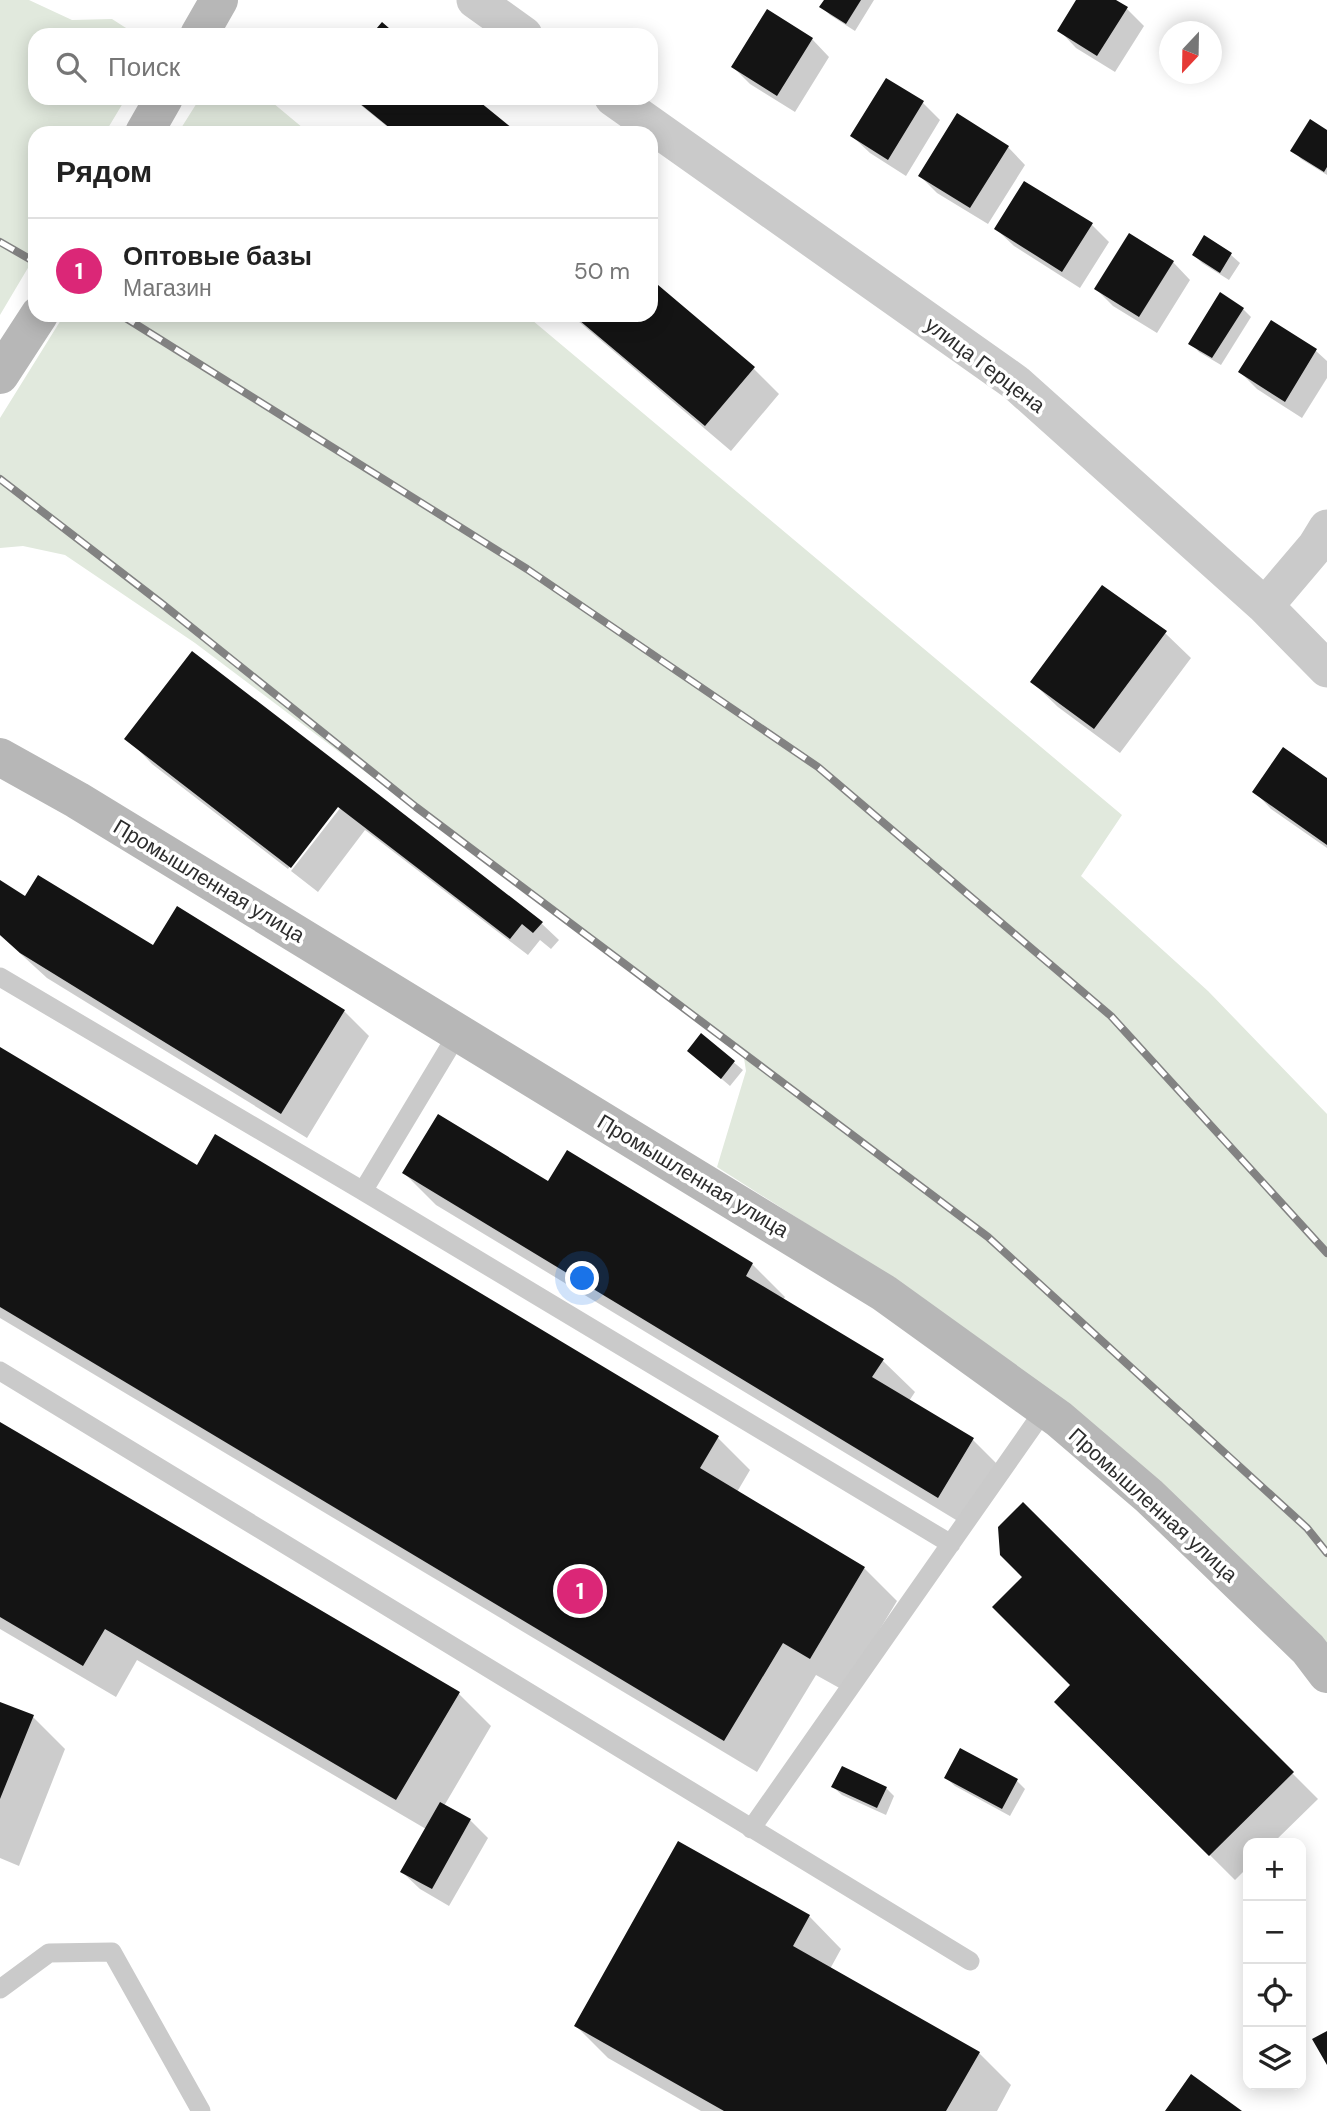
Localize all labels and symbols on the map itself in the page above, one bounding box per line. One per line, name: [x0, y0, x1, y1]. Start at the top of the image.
north arrow: [1159, 21, 1222, 84]
street label: улица Герцена: [919, 311, 1051, 420]
street label: Промышленная улица: [108, 813, 310, 949]
street label: Промышленная улица: [592, 1108, 794, 1244]
your location: [565, 1261, 599, 1295]
street label: Промышленная улица: [1063, 1422, 1244, 1589]
pin: 1: [557, 1565, 603, 1617]

